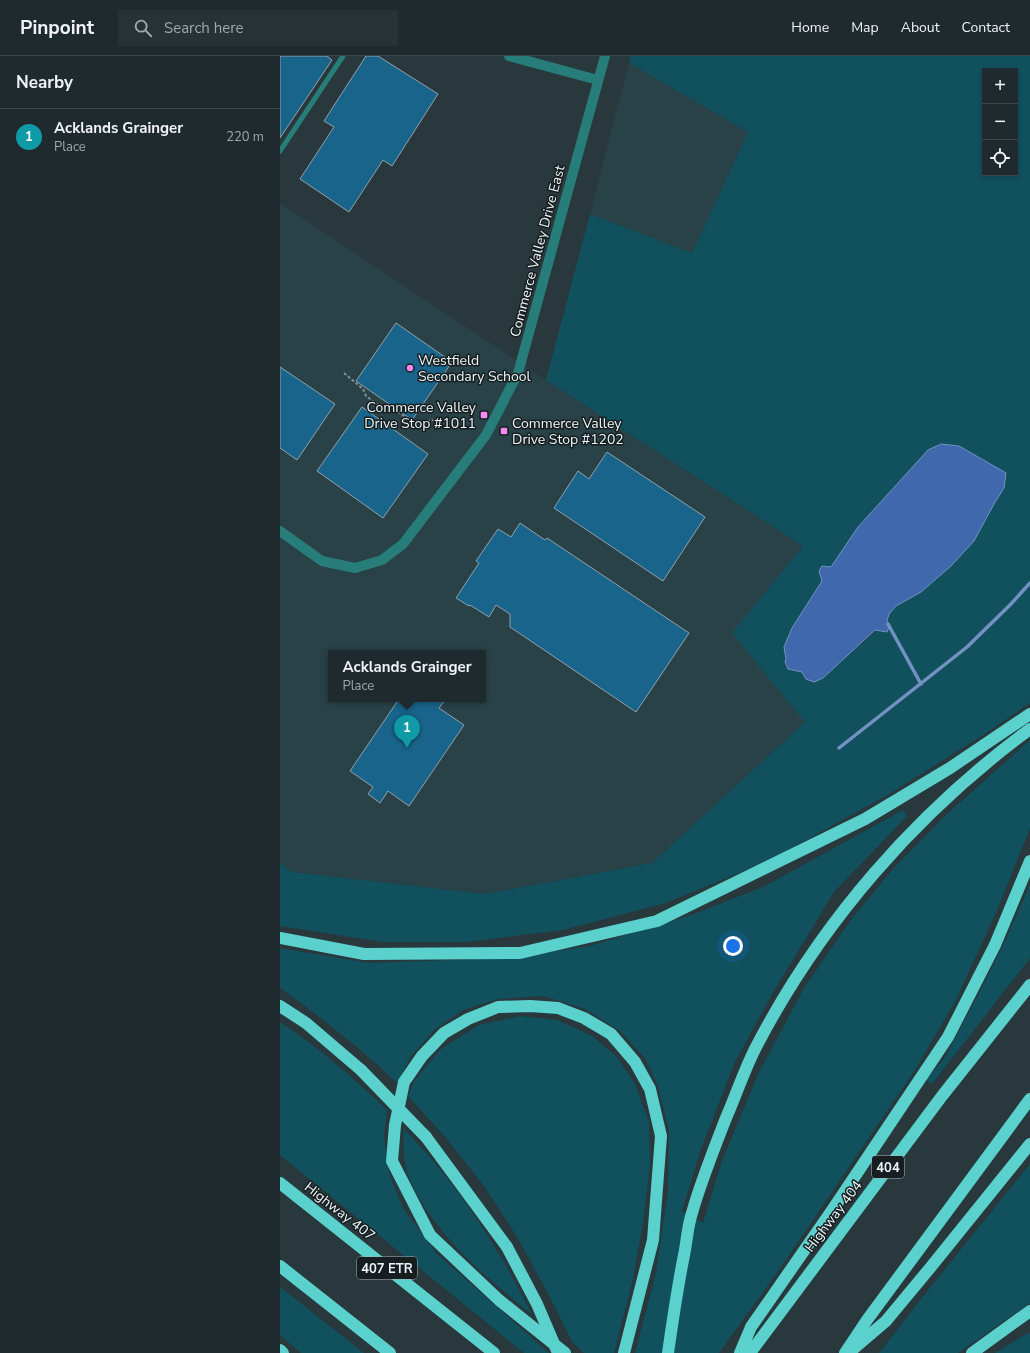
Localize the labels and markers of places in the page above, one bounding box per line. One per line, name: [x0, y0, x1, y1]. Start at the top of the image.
place label: Westfield Secondary School: [418, 351, 532, 386]
marker: Westfield Secondary School: [405, 363, 415, 373]
place label: Commerce Valley Drive Stop #1011: [364, 398, 477, 433]
marker: Commerce Valley Drive Stop #1011: [479, 410, 489, 420]
place label: Commerce Valley Drive Stop #1202: [512, 414, 624, 449]
marker: Commerce Valley Drive Stop #1202: [499, 426, 509, 436]
pin: 1: [394, 715, 420, 748]

